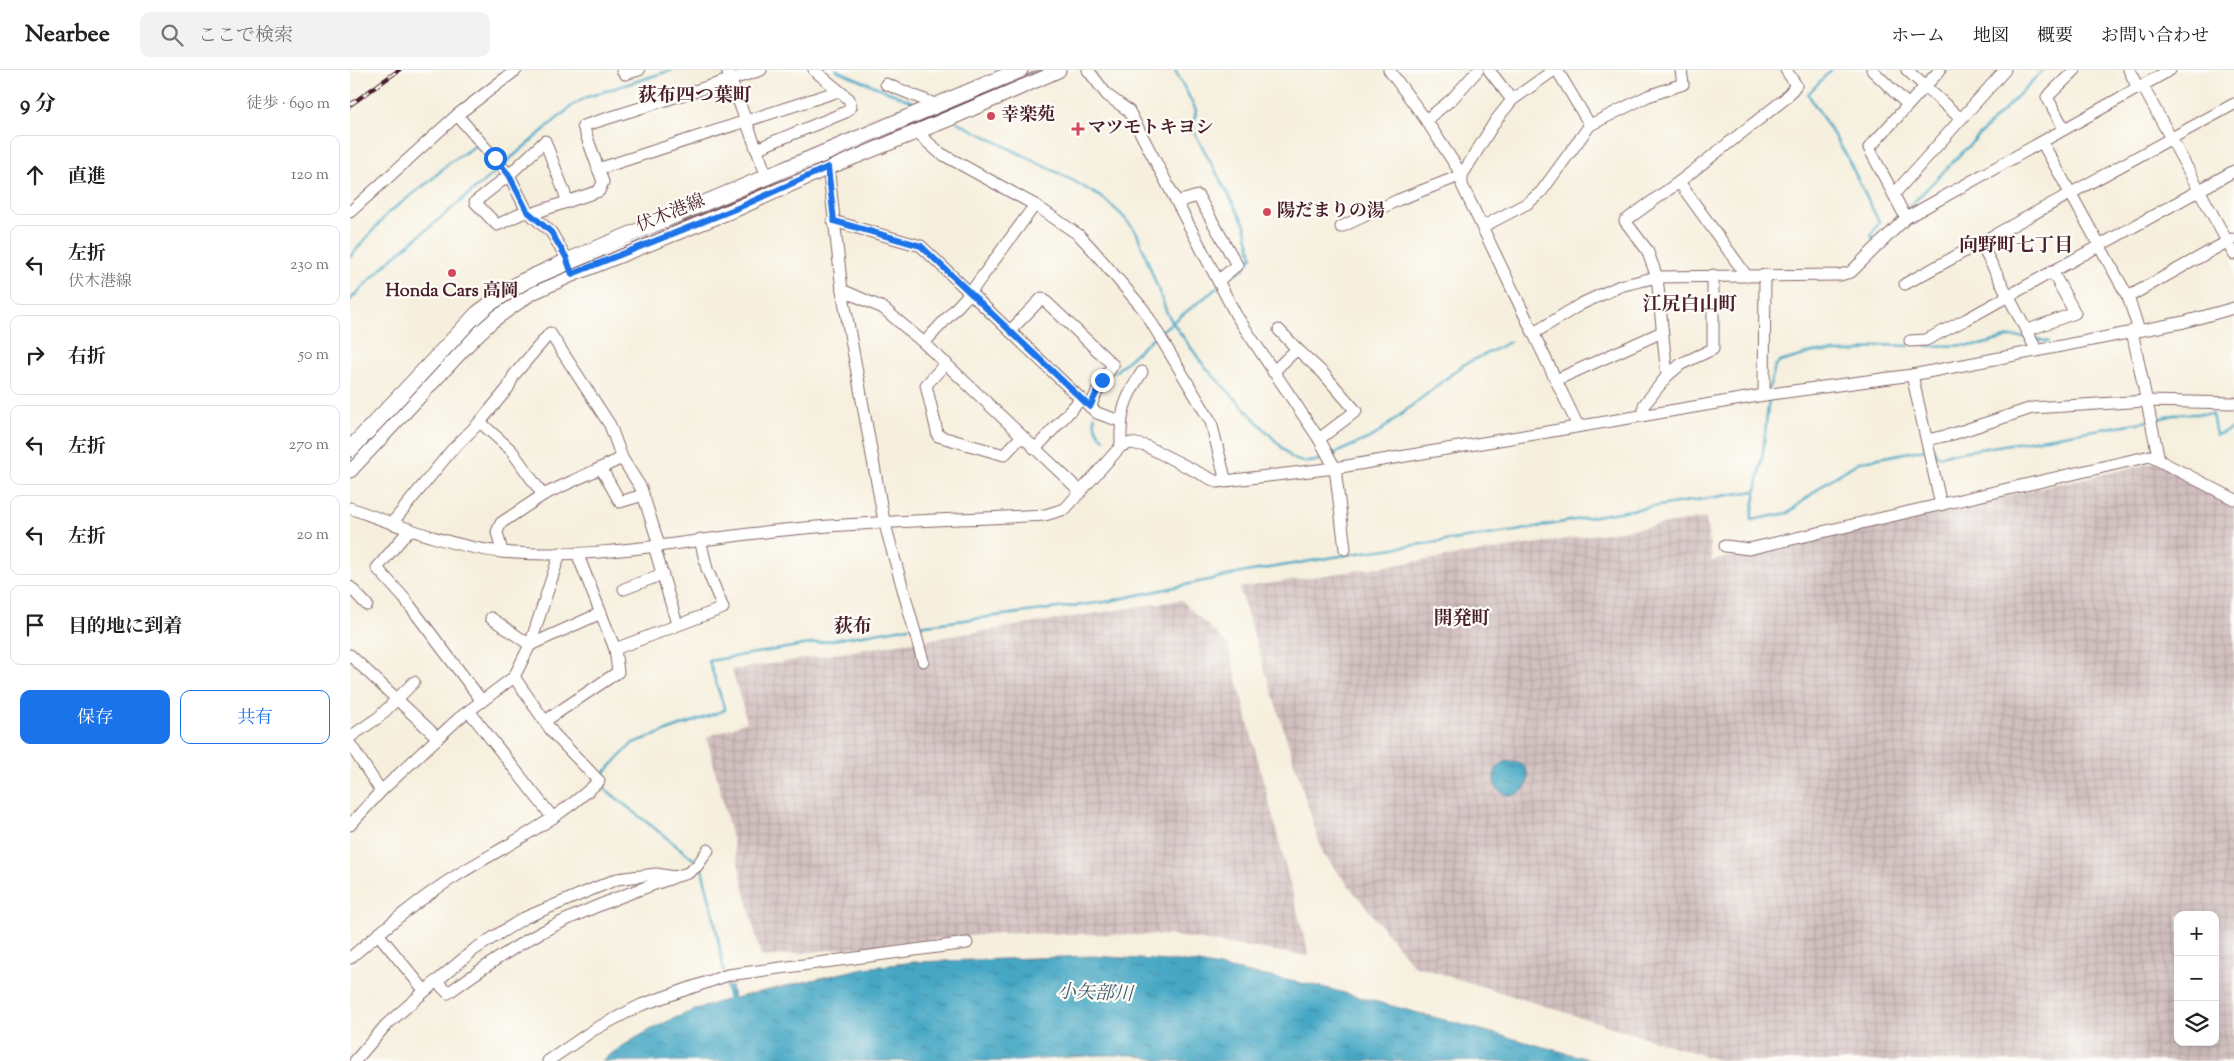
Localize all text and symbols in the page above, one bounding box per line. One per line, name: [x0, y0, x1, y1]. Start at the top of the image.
search box: [140, 12, 490, 57]
text: Nearbee: [25, 18, 110, 52]
icon: search: [158, 21, 186, 49]
text: ここで検索: [198, 23, 293, 50]
text: ホーム: [1891, 24, 1945, 50]
text: 地図: [1973, 24, 2009, 50]
text: 概要: [2037, 24, 2073, 50]
text: お問い合わせ: [2101, 24, 2209, 50]
district label: 荻布四つ葉町: [638, 83, 752, 110]
text: 9 分: [20, 90, 56, 120]
text: 徒歩 · 690 m: [246, 93, 330, 116]
place label: 幸楽苑: [1001, 103, 1055, 129]
marker: 幸楽苑: [985, 110, 997, 122]
place label: マツモトキヨシ: [1088, 116, 1213, 142]
marker: マツモトキヨシ: [1072, 123, 1084, 135]
route start: [484, 147, 507, 170]
icon: ahead: [21, 161, 49, 189]
text: 直進: [68, 164, 106, 191]
text: 120 m: [291, 164, 329, 187]
street label: 伏木港線: [633, 188, 709, 240]
place label: 陽だまりの湯: [1277, 199, 1385, 225]
marker: 陽だまりの湯: [1261, 206, 1273, 218]
district label: 向野町七丁目: [1959, 233, 2073, 260]
text: 左折: [68, 241, 106, 268]
icon: left: [21, 251, 49, 279]
text: 230 m: [290, 254, 329, 277]
marker: Honda Cars 高岡: [446, 267, 458, 279]
text: 伏木港線: [68, 271, 132, 294]
place label: Honda Cars 高岡: [386, 279, 518, 305]
district label: 江尻白山町: [1642, 292, 1738, 319]
icon: right: [21, 341, 49, 369]
text: 右折: [68, 344, 106, 371]
text: 50 m: [298, 344, 329, 367]
route end: [1091, 369, 1114, 392]
icon: left: [21, 431, 49, 459]
text: 左折: [68, 434, 106, 461]
text: 270 m: [289, 434, 329, 457]
icon: left: [21, 521, 49, 549]
text: 左折: [68, 524, 106, 551]
text: 20 m: [296, 524, 329, 547]
district label: 開発町: [1433, 606, 1491, 633]
icon: arrive: [21, 611, 49, 639]
text: 目的地に到着: [68, 614, 182, 641]
district label: 荻布: [834, 614, 872, 641]
button: 保存: [20, 690, 170, 744]
button: 共有: [180, 690, 330, 744]
map controls: [2174, 911, 2219, 1046]
button: +: [2174, 911, 2219, 956]
button: −: [2174, 956, 2219, 1001]
water label: 小矢部川: [1057, 979, 1135, 1009]
button: layers: [2174, 1001, 2219, 1046]

